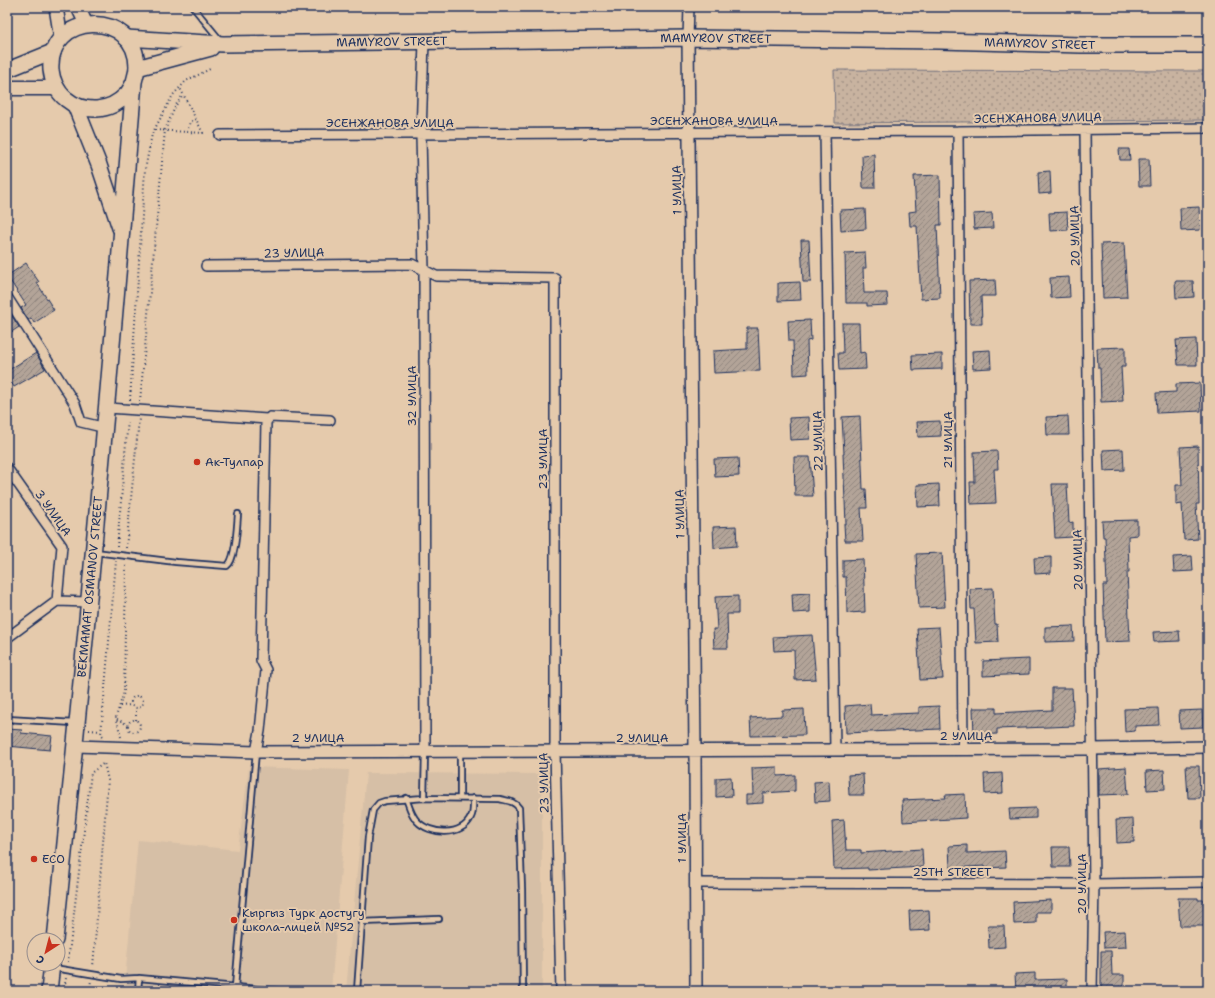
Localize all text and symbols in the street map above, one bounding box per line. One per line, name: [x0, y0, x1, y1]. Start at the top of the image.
street label: MAMYROV STREET: [660, 30, 772, 47]
street label: MAMYROV STREET: [336, 33, 448, 51]
street label: MAMYROV STREET: [984, 34, 1096, 53]
street label: ЭСЕНЖАНОВА УЛИЦА: [974, 109, 1102, 127]
street label: ЭСЕНЖАНОВА УЛИЦА: [650, 113, 778, 129]
street label: ЭСЕНЖАНОВА УЛИЦА: [326, 115, 454, 131]
street label: 1 УЛИЦА: [669, 165, 685, 215]
street label: 20 УЛИЦА: [1066, 205, 1084, 267]
street label: 23 УЛИЦА: [263, 244, 325, 262]
street label: 32 УЛИЦА: [404, 365, 420, 426]
street label: 22 УЛИЦА: [809, 410, 827, 472]
street label: 21 УЛИЦА: [940, 411, 956, 469]
street label: 23 УЛИЦА: [535, 428, 551, 489]
place label: Ак-Тулпар: [205, 454, 264, 470]
marker: Ак-Тулпар: [192, 457, 202, 467]
street label: 3 УЛИЦА: [31, 487, 75, 540]
street label: 1 УЛИЦА: [672, 489, 688, 539]
street label: BEKMAMAT OSMANOV STREET: [73, 495, 107, 678]
street label: 20 УЛИЦА: [1069, 529, 1087, 591]
street label: 2 УЛИЦА: [939, 728, 993, 744]
street label: 2 УЛИЦА: [291, 730, 345, 746]
street label: 2 УЛИЦА: [615, 730, 669, 746]
street label: 23 УЛИЦА: [535, 752, 553, 814]
street label: 1 УЛИЦА: [674, 813, 690, 863]
place label: ECO: [42, 851, 65, 867]
street label: 20 УЛИЦА: [1074, 853, 1090, 915]
marker: ECO: [29, 854, 39, 864]
street label: 25TH STREET: [913, 864, 992, 880]
place label: Кыргыз Турк достугу школа-лицей №52: [242, 905, 365, 935]
marker: Кыргыз Турк достугу школа-лицей №52: [229, 915, 239, 925]
north arrow: [26, 932, 66, 972]
text: С: [33, 951, 48, 968]

